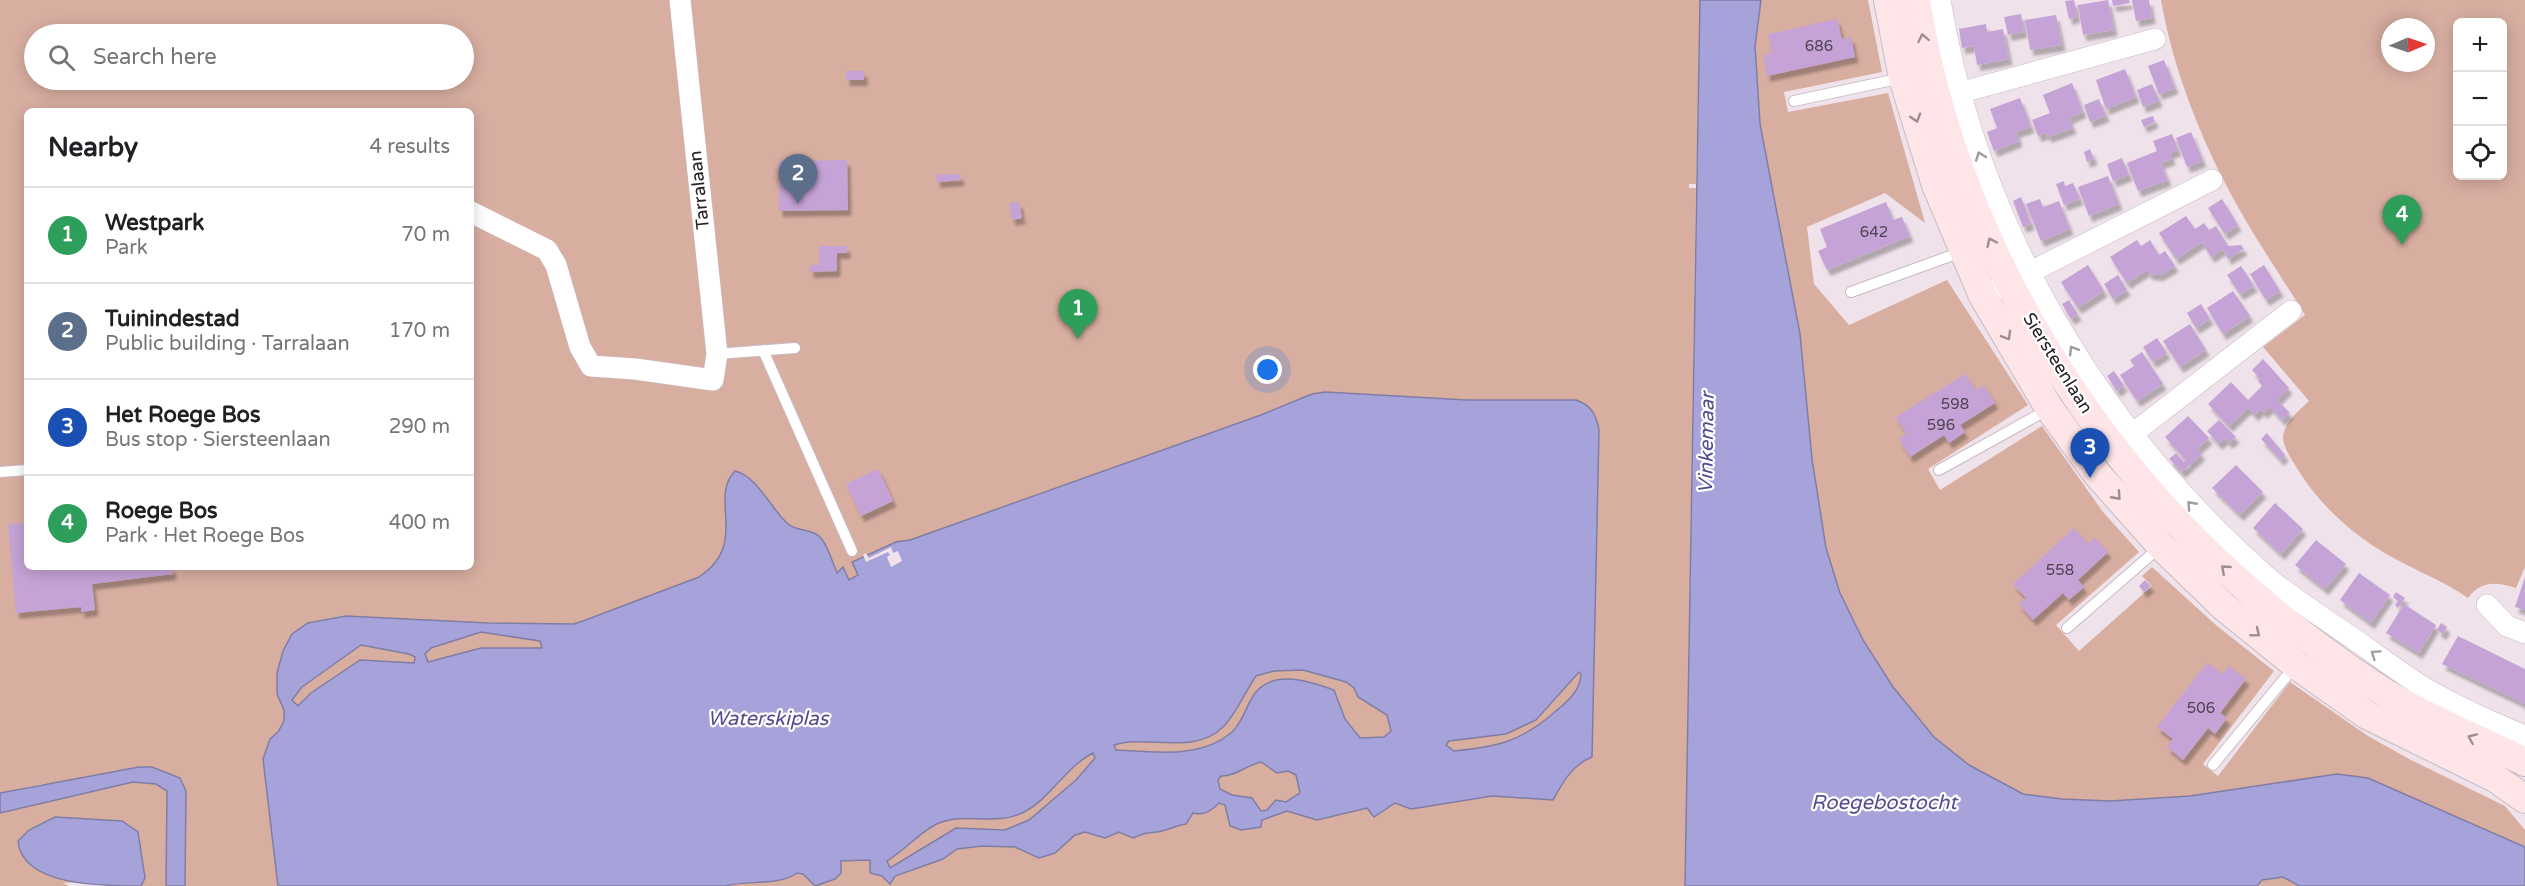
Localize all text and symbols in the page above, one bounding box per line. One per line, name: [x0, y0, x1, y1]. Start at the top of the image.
north arrow: [2381, 18, 2435, 72]
map controls: [2453, 18, 2507, 180]
button: +: [2453, 18, 2507, 72]
search box: [24, 24, 474, 90]
one-way arrow: [1917, 33, 1930, 43]
house number: 686: [1805, 37, 1833, 55]
icon: search: [45, 41, 78, 74]
text: Search here: [93, 44, 217, 70]
button: −: [2453, 72, 2507, 126]
one-way arrow: [1909, 112, 1921, 123]
button: locate: [2453, 126, 2507, 180]
text: Nearby: [48, 132, 138, 163]
text: 4 results: [370, 135, 450, 159]
street label: Tarralaan: [684, 149, 714, 231]
one-way arrow: [1975, 151, 1988, 162]
pin: 2: [778, 154, 818, 204]
pin: 4: [2382, 196, 2422, 245]
text: Westpark: [105, 210, 204, 236]
text: 1: [61, 223, 74, 247]
text: 70 m: [401, 223, 450, 247]
house number: 642: [1860, 223, 1888, 241]
text: Park: [105, 236, 148, 260]
one-way arrow: [1986, 238, 1998, 249]
pin: 1: [1058, 290, 1098, 339]
text: Tuinindestad: [105, 306, 240, 332]
street label: Siersteenlaan: [2018, 308, 2098, 418]
text: 2: [61, 319, 74, 343]
text: 170 m: [389, 319, 450, 343]
one-way arrow: [1999, 330, 2011, 340]
text: Public building · Tarralaan: [105, 332, 350, 356]
one-way arrow: [2069, 346, 2081, 356]
your location: [1253, 355, 1282, 384]
water label: Vinkemaar: [1694, 390, 1720, 494]
house number: 598: [1941, 395, 1969, 413]
text: Het Roege Bos: [105, 402, 261, 428]
text: 3: [61, 415, 74, 439]
text: 290 m: [389, 415, 450, 439]
house number: 596: [1927, 416, 1955, 434]
text: Bus stop · Siersteenlaan: [105, 428, 331, 452]
pin: 3: [2070, 428, 2110, 478]
one-way arrow: [2110, 489, 2121, 500]
text: Roege Bos: [105, 498, 218, 524]
one-way arrow: [2187, 501, 2198, 512]
text: 4: [61, 511, 74, 535]
text: 400 m: [389, 511, 450, 535]
text: Park · Het Roege Bos: [105, 524, 305, 548]
house number: 558: [2046, 561, 2074, 579]
one-way arrow: [2221, 565, 2232, 576]
one-way arrow: [2249, 626, 2260, 637]
one-way arrow: [2371, 650, 2382, 661]
house number: 506: [2187, 699, 2215, 717]
water label: Waterskiplas: [708, 707, 830, 731]
one-way arrow: [2467, 733, 2478, 745]
water label: Roegebostocht: [1811, 791, 1959, 815]

